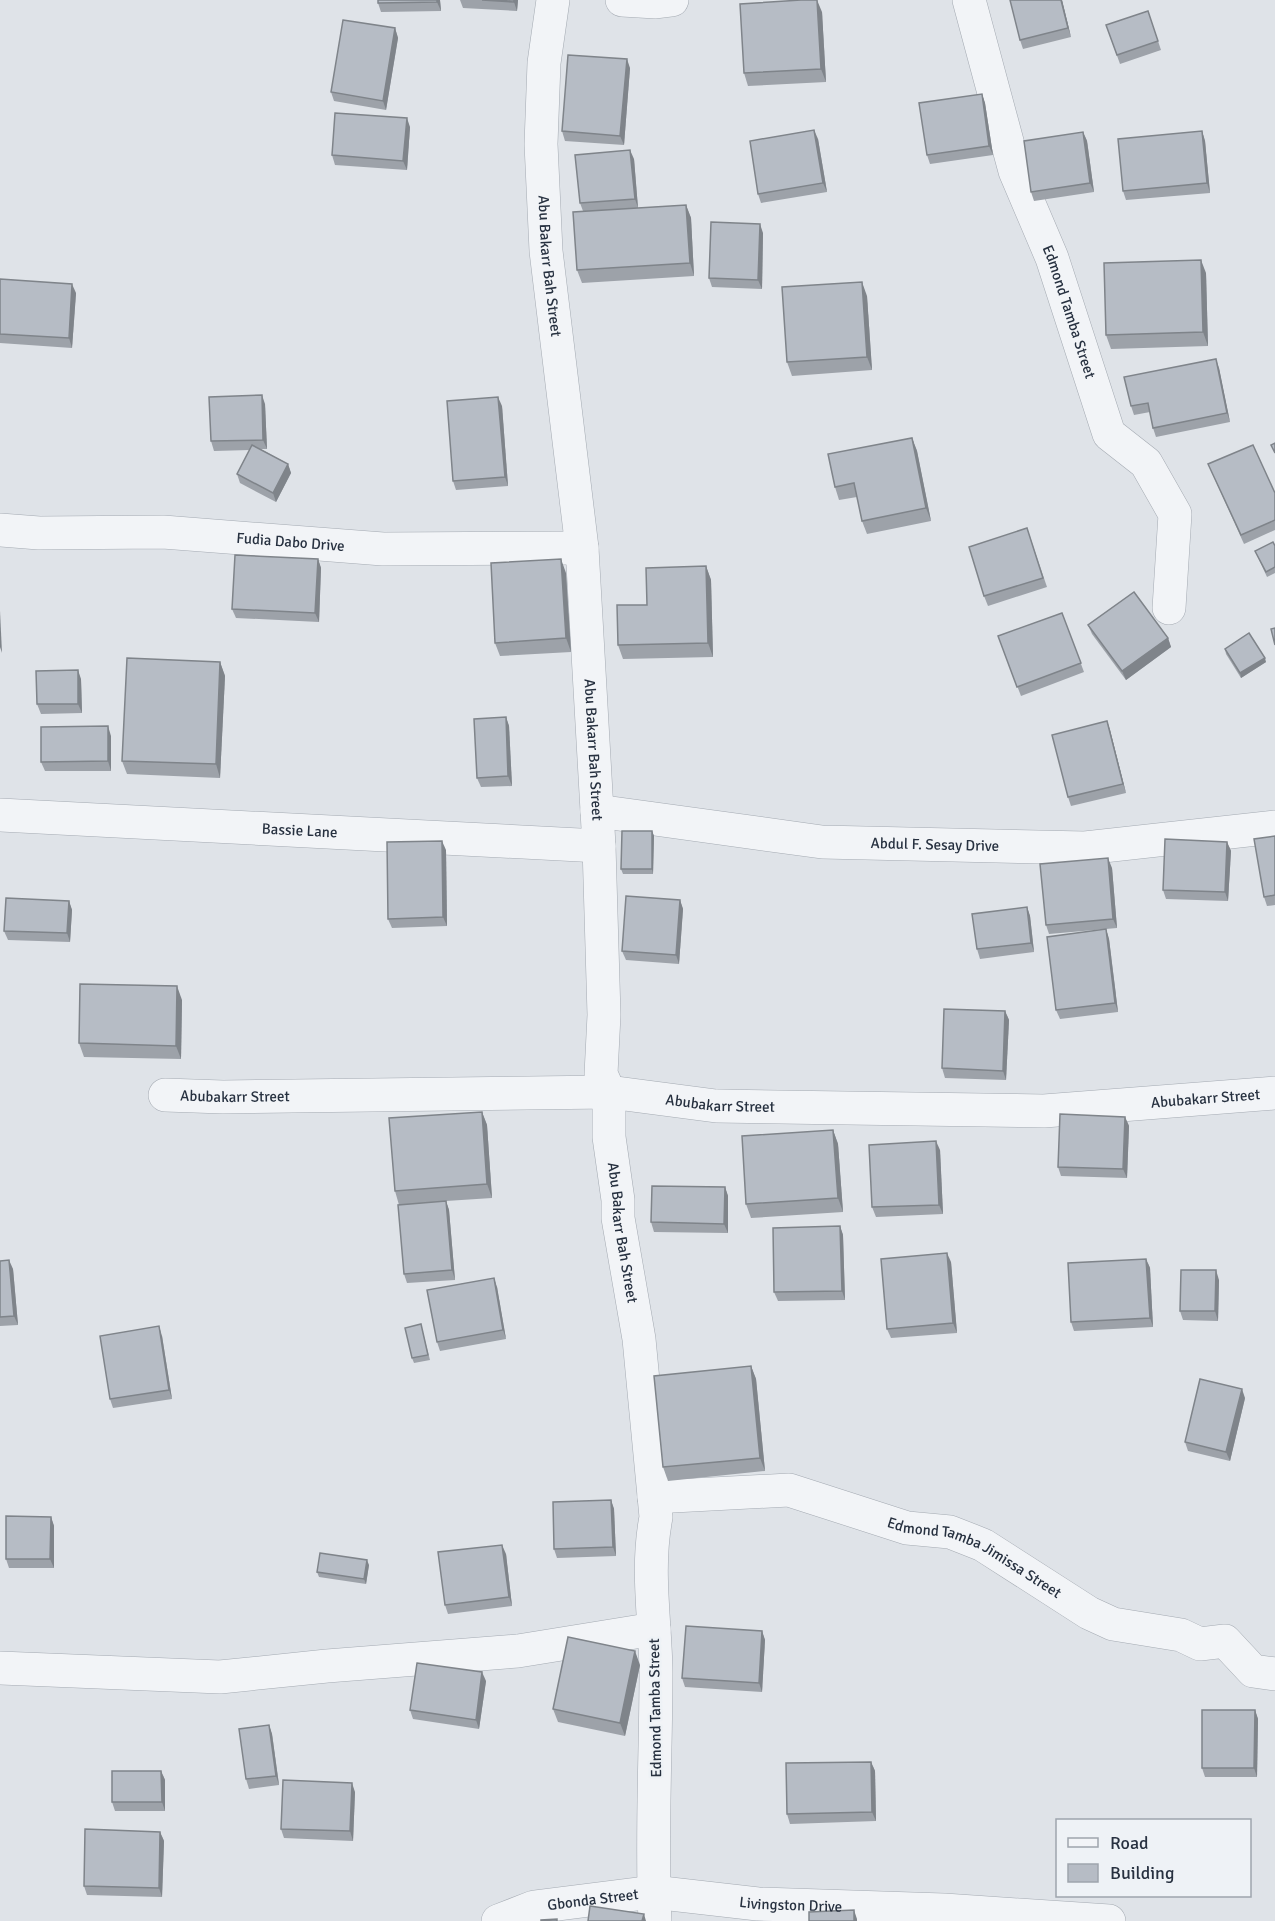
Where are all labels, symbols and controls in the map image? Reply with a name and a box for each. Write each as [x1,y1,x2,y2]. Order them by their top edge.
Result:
street label: Abu Bakarr Bah Street [534,195,565,338]
street label: Edmond Tamba Street [1039,242,1099,381]
street label: Fudia Dabo Drive [236,529,345,555]
street label: Abu Bakarr Bah Street [580,678,607,821]
street label: Bassie Lane [261,820,338,841]
street label: Abdul F. Sesay Drive [870,834,999,855]
street label: Abubakarr Street [1150,1085,1261,1112]
street label: Abubakarr Street [180,1087,290,1106]
street label: Abubakarr Street [665,1090,775,1116]
street label: Abu Bakarr Bah Street [604,1161,642,1304]
street label: Edmond Tamba Jimissa Street [885,1513,1065,1602]
street label: Edmond Tamba Street [645,1638,665,1778]
legend [1056,1819,1251,1897]
text: Road [1110,1832,1149,1854]
text: Building [1110,1862,1174,1884]
street label: Gbonda Street [546,1885,639,1914]
street label: Livingston Drive [738,1893,842,1916]

